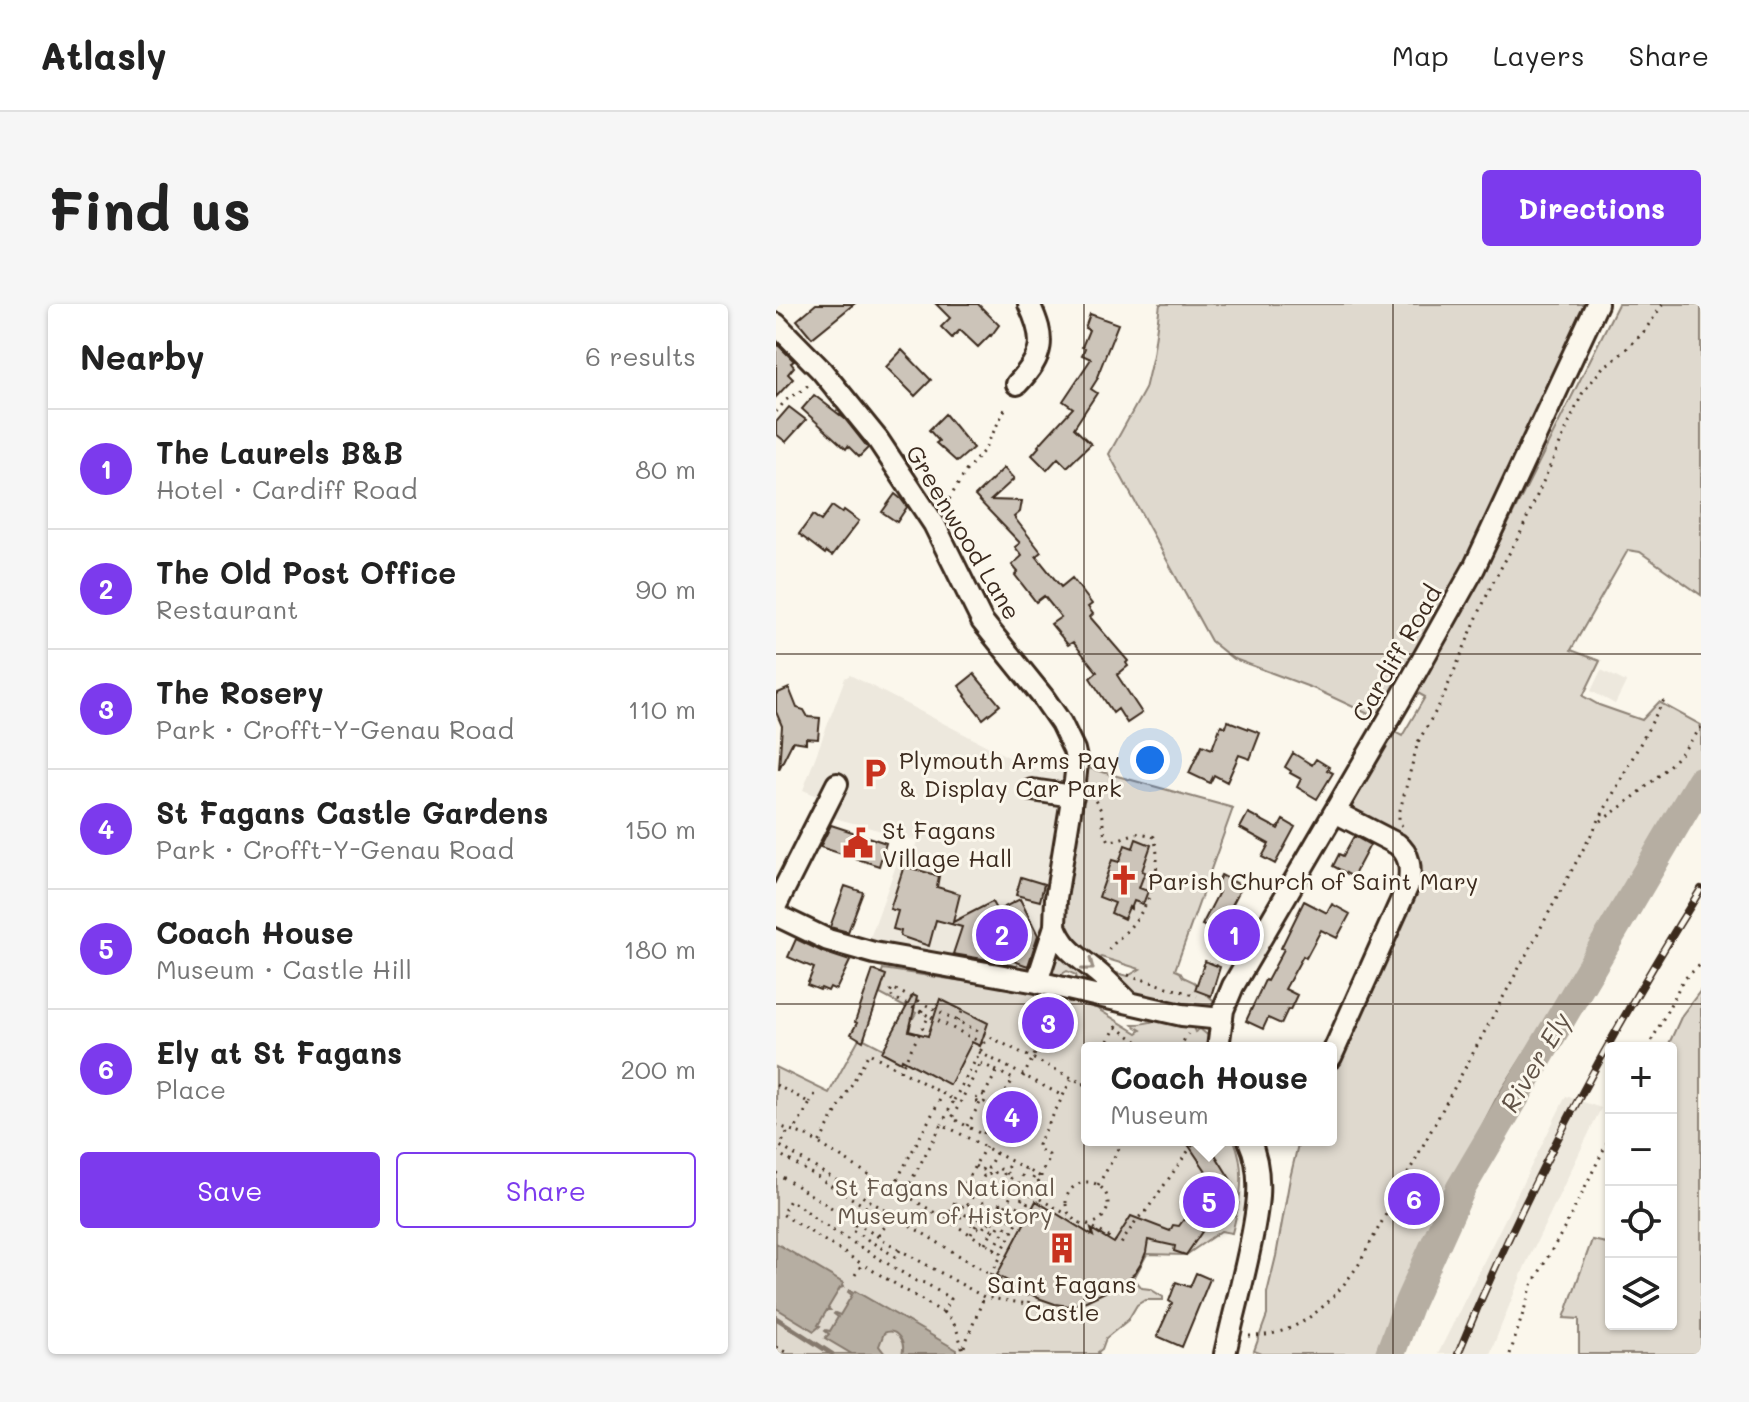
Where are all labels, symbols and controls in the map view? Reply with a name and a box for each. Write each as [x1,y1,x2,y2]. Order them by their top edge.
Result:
text: Atlasly [40,30,167,80]
text: Map [1392,37,1449,73]
text: Layers [1493,37,1585,73]
text: Share [1629,37,1709,73]
button: Directions [1482,170,1701,246]
text: Find us [48,172,251,245]
text: Nearby [80,334,205,379]
text: 6 results [585,339,696,373]
text: The Laurels B&B [156,432,403,472]
street label: Greenwood Lane [900,439,1028,625]
text: 1 [100,452,112,486]
text: 80 m [635,452,696,486]
text: Hotel · Cardiff Road [156,472,418,506]
text: The Old Post Office [156,552,456,592]
text: 2 [99,572,113,606]
text: 90 m [636,572,696,606]
street label: Cardiff Road [1344,579,1448,727]
text: Restaurant [156,592,298,626]
text: The Rosery [156,672,324,712]
text: 3 [98,692,114,726]
text: 110 m [628,692,696,726]
text: Park · Crofft-Y-Genau Road [156,712,514,746]
your location [1130,740,1170,780]
place label: Plymouth Arms Pay & Display Car Park [899,744,1122,803]
parking icon: Plymouth Arms Pay & Display Car Park [858,756,892,790]
text: St Fagans Castle Gardens [156,792,548,832]
text: 4 [98,812,114,846]
text: 150 m [624,812,696,846]
place label: St Fagans Village Hall [882,814,1012,873]
public building icon: St Fagans Village Hall [841,826,875,860]
text: Park · Crofft-Y-Genau Road [156,832,514,866]
church icon: Parish Church of Saint Mary [1107,863,1141,897]
place label: Parish Church of Saint Mary [1148,865,1478,896]
pin: 2 [976,905,1028,965]
pin: 1 [1208,905,1260,965]
text: Coach House [156,912,354,952]
text: 5 [98,932,114,966]
text: 180 m [624,932,696,966]
text: Museum · Castle Hill [156,952,412,986]
one-way arrow [1080,957,1095,971]
pin: 3 [1022,993,1074,1053]
water label: River Ely [1492,1005,1578,1118]
text: Ely at St Fagans [156,1032,402,1072]
popup [1081,1042,1337,1146]
map controls [1605,1042,1677,1330]
button: + [1605,1042,1677,1114]
text: 6 [98,1052,114,1086]
text: 200 m [620,1052,696,1086]
text: Coach House [1110,1057,1308,1097]
text: Place [156,1072,226,1106]
pin: 4 [986,1087,1038,1147]
text: Museum [1110,1097,1209,1131]
button: − [1605,1114,1677,1186]
button: Save [80,1152,380,1228]
button: Share [396,1152,696,1228]
pin: 6 [1388,1169,1440,1229]
park label: St Fagans National Museum of History [835,1171,1055,1230]
pin: 5 [1183,1172,1235,1232]
button: locate [1605,1186,1677,1258]
building icon: Saint Fagans Castle [1045,1231,1079,1265]
button: layers [1605,1258,1677,1330]
place label: Saint Fagans Castle [987,1268,1137,1327]

